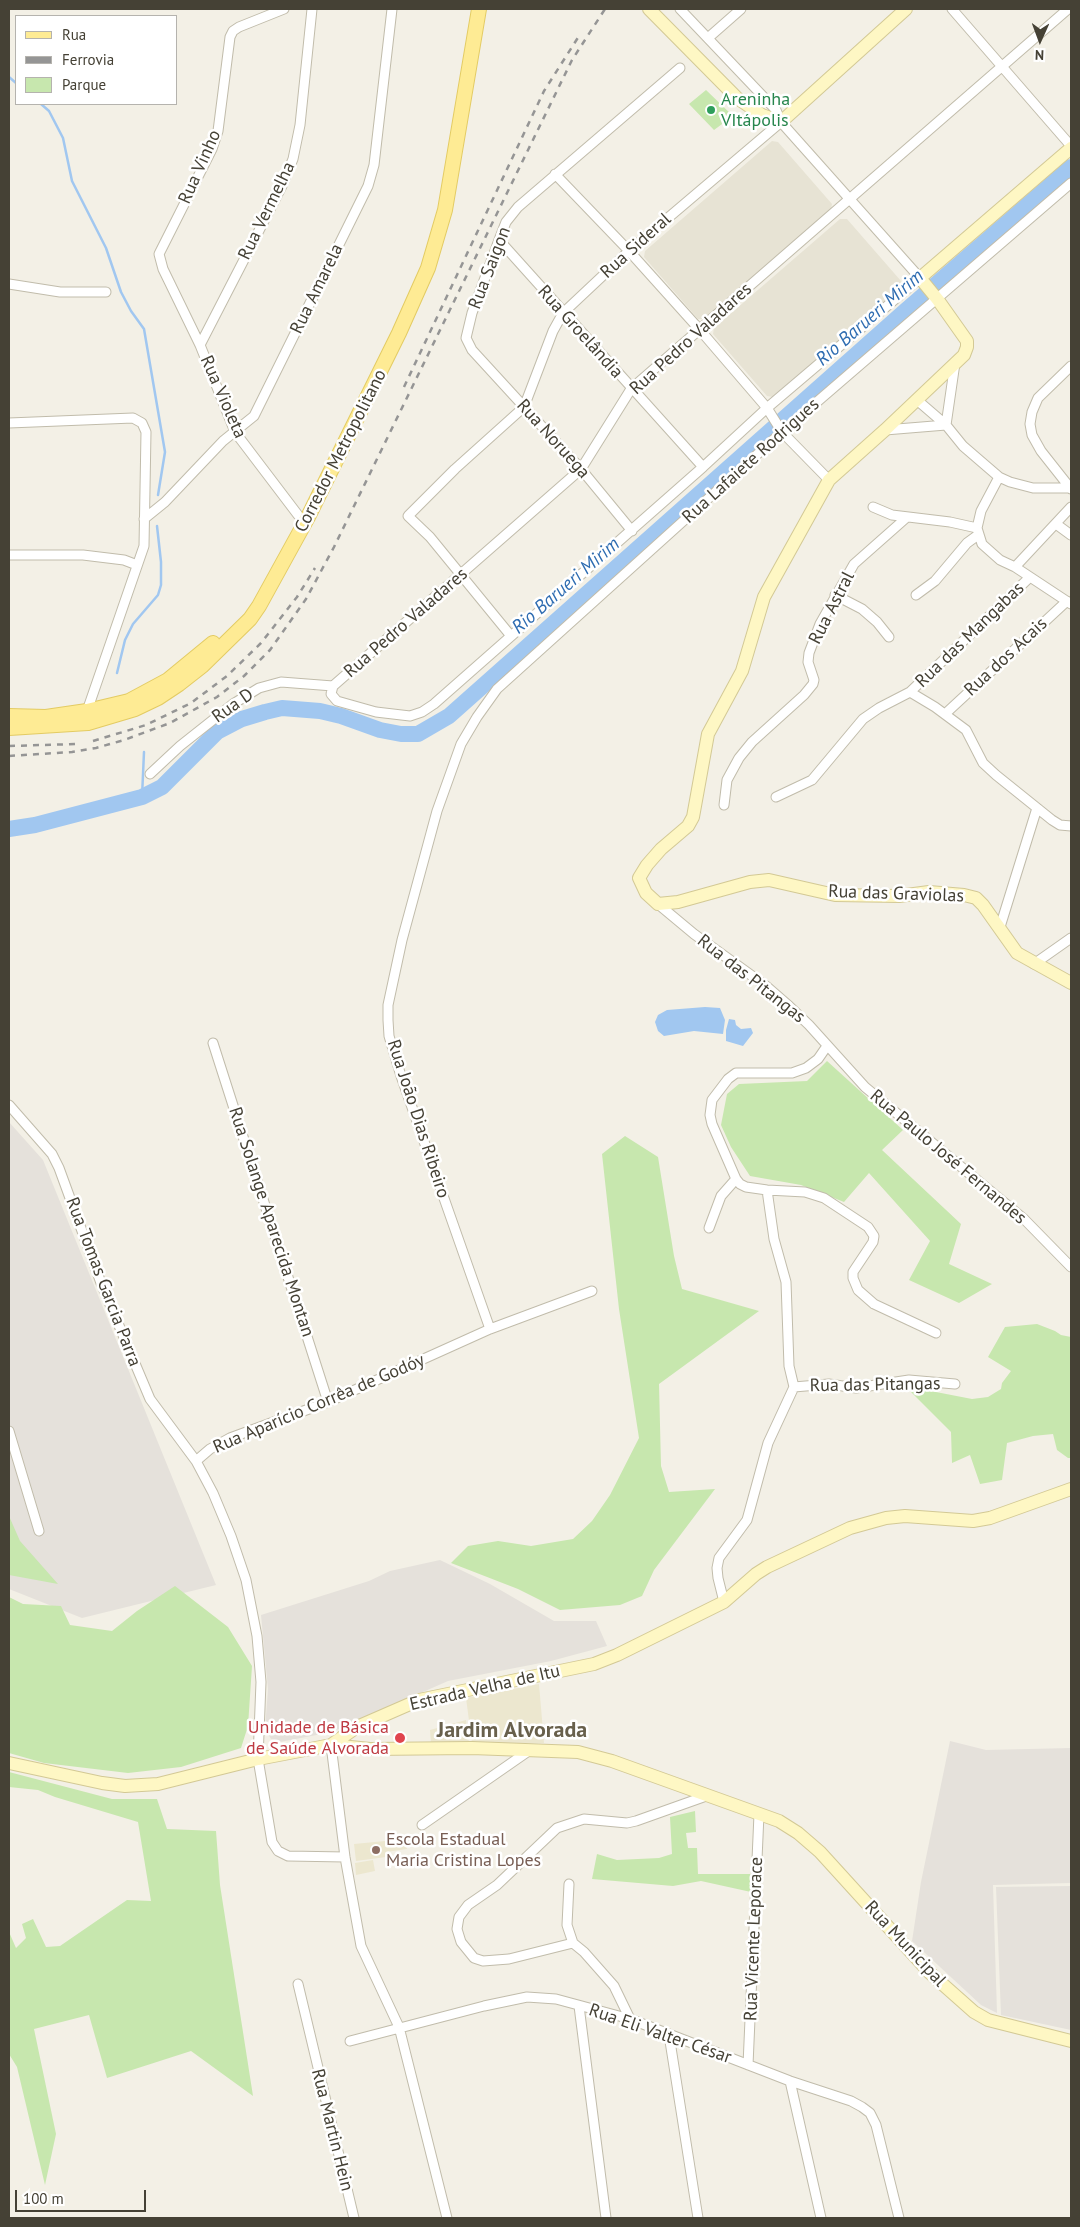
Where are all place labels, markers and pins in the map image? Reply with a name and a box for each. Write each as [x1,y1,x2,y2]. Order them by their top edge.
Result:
place label: Areninha VItápolis [721,89,790,132]
marker: Areninha VItápolis [705,104,717,116]
place label: Unidade de Básica de Saúde Alvorada [246,1717,389,1760]
marker: Unidade de Básica de Saúde Alvorada [393,1731,407,1745]
place label: Escola Estadual Maria Cristina Lopes [386,1829,541,1872]
marker: Escola Estadual Maria Cristina Lopes [370,1844,382,1856]

